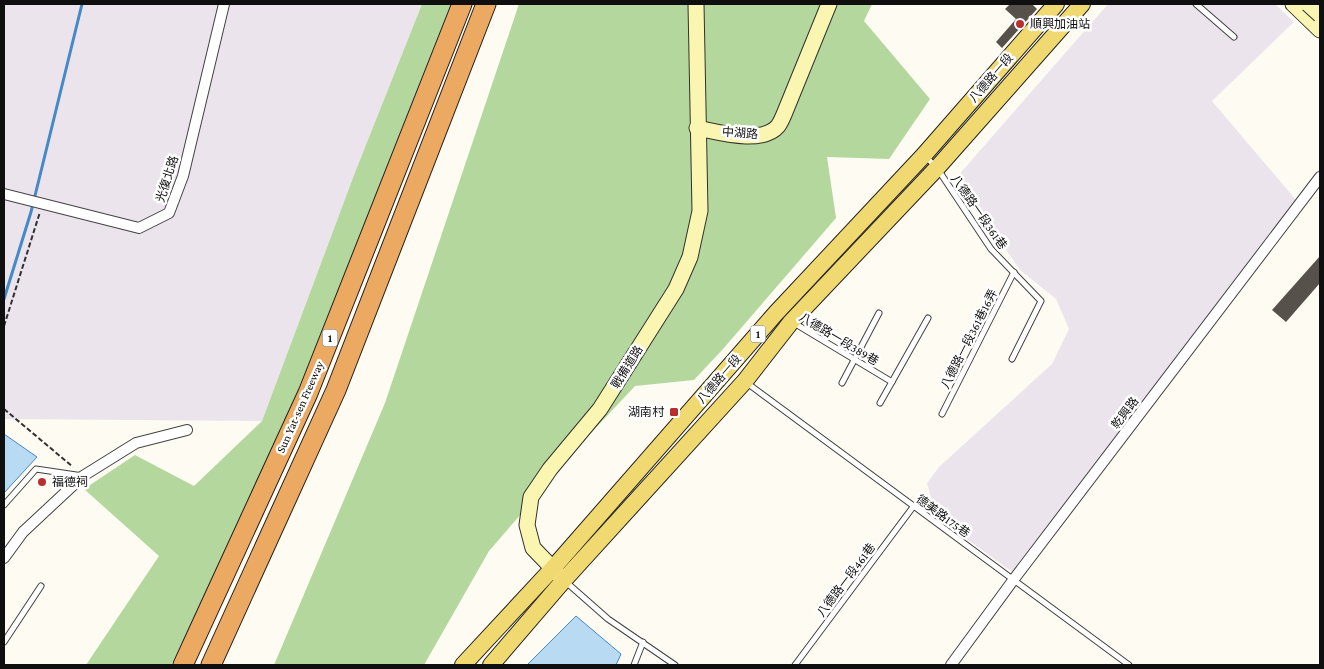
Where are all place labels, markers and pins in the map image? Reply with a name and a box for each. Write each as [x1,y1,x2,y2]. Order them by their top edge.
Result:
place label: 順興加油站 [1030,17,1090,31]
marker: 順興加油站 [1014,18,1026,30]
place label: 湖南村 [628,405,665,419]
marker: 湖南村 [668,406,680,418]
place label: 福德祠 [52,475,88,489]
marker: 福德祠 [36,476,48,488]

